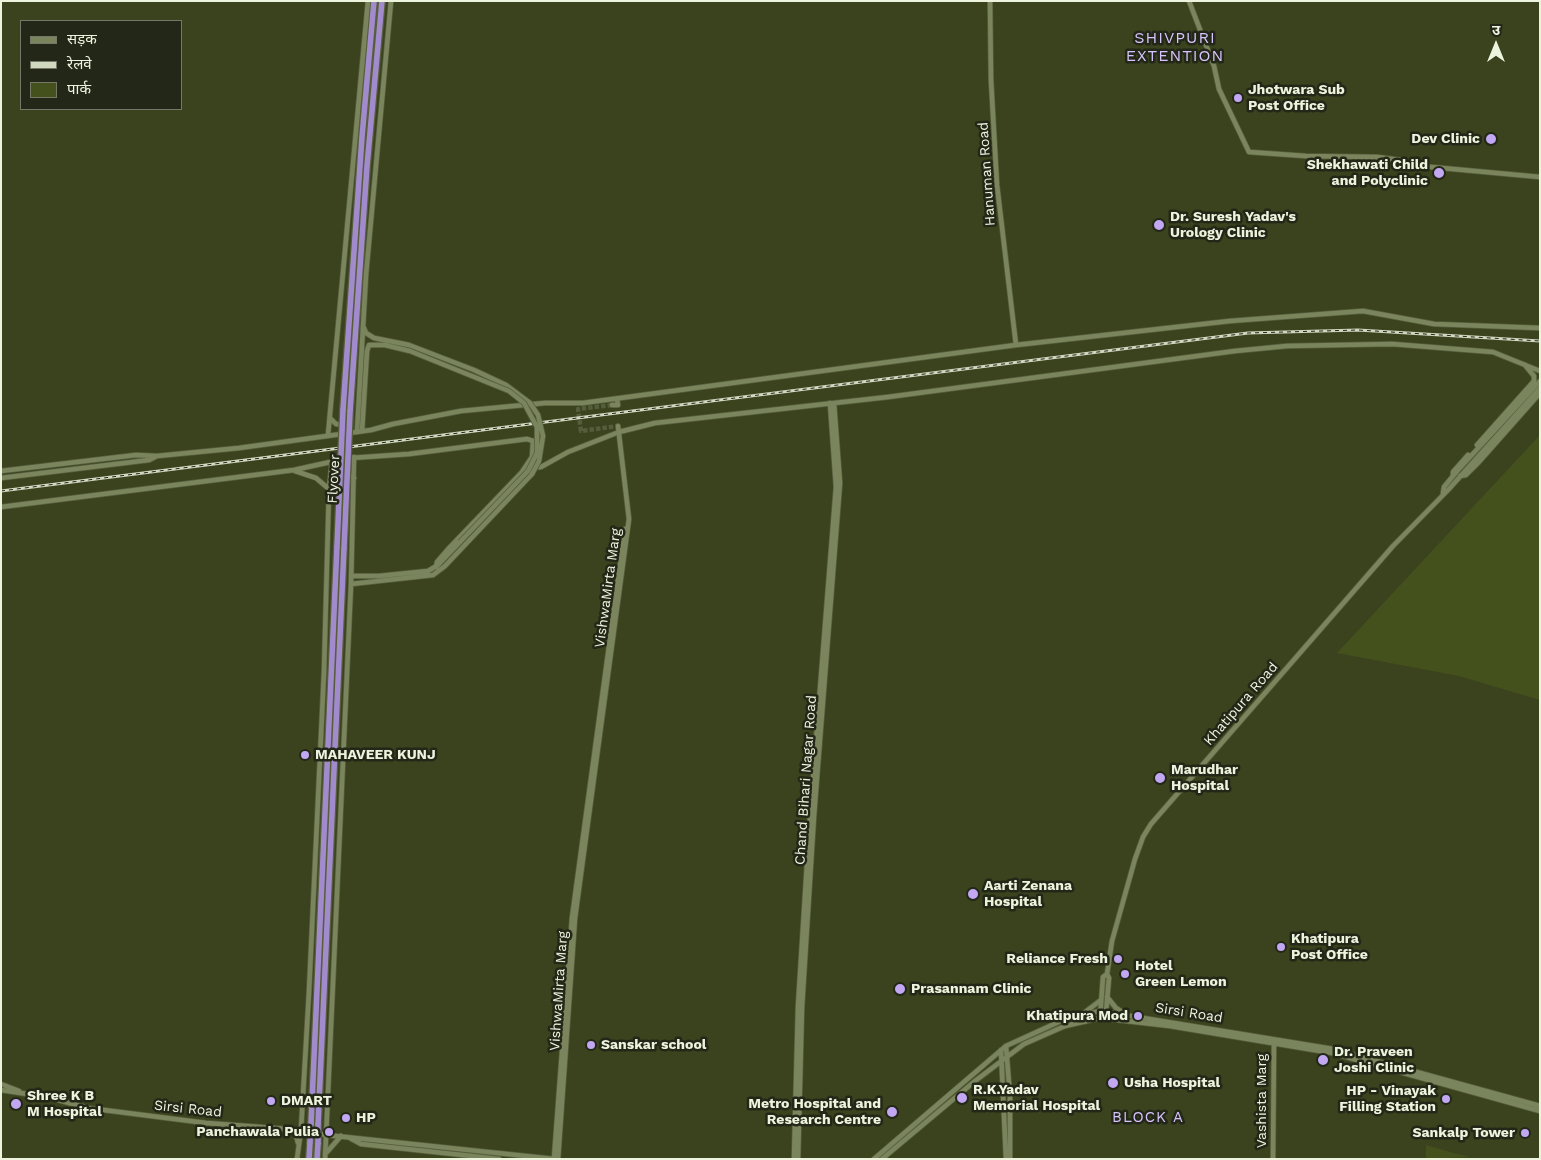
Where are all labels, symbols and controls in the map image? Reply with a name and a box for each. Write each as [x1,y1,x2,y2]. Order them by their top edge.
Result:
legend [20,20,182,110]
north arrow [1471,20,1521,70]
text: उ [1492,22,1500,38]
district label: SHIVPURI EXTENTION [1125,28,1225,66]
text: सड़क [67,30,97,48]
text: रेलवे [67,55,92,73]
text: पार्क [67,80,91,98]
place label: Jhotwara Sub Post Office [1248,82,1345,114]
marker: Jhotwara Sub Post Office [1232,92,1244,104]
street label: Hanuman Road [975,121,999,227]
place label: Dev Clinic [1411,131,1480,147]
marker: Dev Clinic [1484,132,1498,146]
place label: Shekhawati Child and Polyclinic [1307,157,1428,190]
marker: Shekhawati Child and Polyclinic [1432,166,1446,180]
place label: Dr. Suresh Yadav's Urology Clinic [1170,209,1296,242]
marker: Dr. Suresh Yadav's Urology Clinic [1152,218,1166,232]
street label: Flyover [324,454,344,504]
street label: VishwaMirta Marg [591,527,625,649]
street label: Khatipura Road [1200,659,1282,749]
street label: Chand Bihari Nagar Road [792,695,820,865]
place label: MAHAVEER KUNJ [315,747,436,763]
marker: MAHAVEER KUNJ [299,749,311,761]
place label: Marudhar Hospital [1171,762,1238,794]
marker: Marudhar Hospital [1153,771,1167,785]
place label: Aarti Zenana Hospital [984,878,1072,910]
marker: Aarti Zenana Hospital [966,887,980,901]
street label: VishwaMirta Marg [546,930,572,1052]
place label: Khatipura Post Office [1291,931,1368,964]
marker: Khatipura Post Office [1275,941,1287,953]
place label: Reliance Fresh [1006,951,1108,967]
marker: Reliance Fresh [1112,953,1124,965]
place label: Hotel Green Lemon [1135,958,1227,990]
marker: Hotel Green Lemon [1119,968,1131,980]
place label: Prasannam Clinic [911,981,1031,997]
marker: Prasannam Clinic [893,982,907,996]
street label: Sirsi Road [1154,999,1224,1027]
place label: Khatipura Mod [1026,1008,1128,1024]
marker: Khatipura Mod [1132,1010,1144,1022]
place label: Sanskar school [601,1037,706,1053]
marker: Sanskar school [585,1039,597,1051]
place label: Dr. Praveen Joshi Clinic [1334,1044,1414,1076]
marker: Dr. Praveen Joshi Clinic [1316,1053,1330,1067]
street label: Vashista Marg [1254,1054,1270,1148]
place label: Usha Hospital [1124,1075,1220,1091]
marker: Usha Hospital [1106,1076,1120,1090]
place label: R.K.Yadav Memorial Hospital [973,1082,1100,1114]
place label: HP - Vinayak Filling Station [1339,1083,1436,1116]
place label: Shree K B M Hospital [27,1088,102,1120]
marker: R.K.Yadav Memorial Hospital [955,1091,969,1105]
place label: DMART [281,1093,332,1109]
marker: HP - Vinayak Filling Station [1440,1093,1452,1105]
marker: DMART [265,1095,277,1107]
place label: Metro Hospital and Research Centre [748,1096,881,1128]
marker: Shree K B M Hospital [9,1097,23,1111]
street label: Sirsi Road [153,1097,223,1121]
marker: Metro Hospital and Research Centre [885,1105,899,1119]
district label: BLOCK A [1111,1109,1185,1127]
place label: HP [356,1110,376,1126]
marker: HP [340,1112,352,1124]
place label: Panchawala Pulia [196,1124,319,1140]
place label: Sankalp Tower [1413,1125,1515,1141]
marker: Panchawala Pulia [323,1126,335,1138]
marker: Sankalp Tower [1519,1127,1531,1139]

